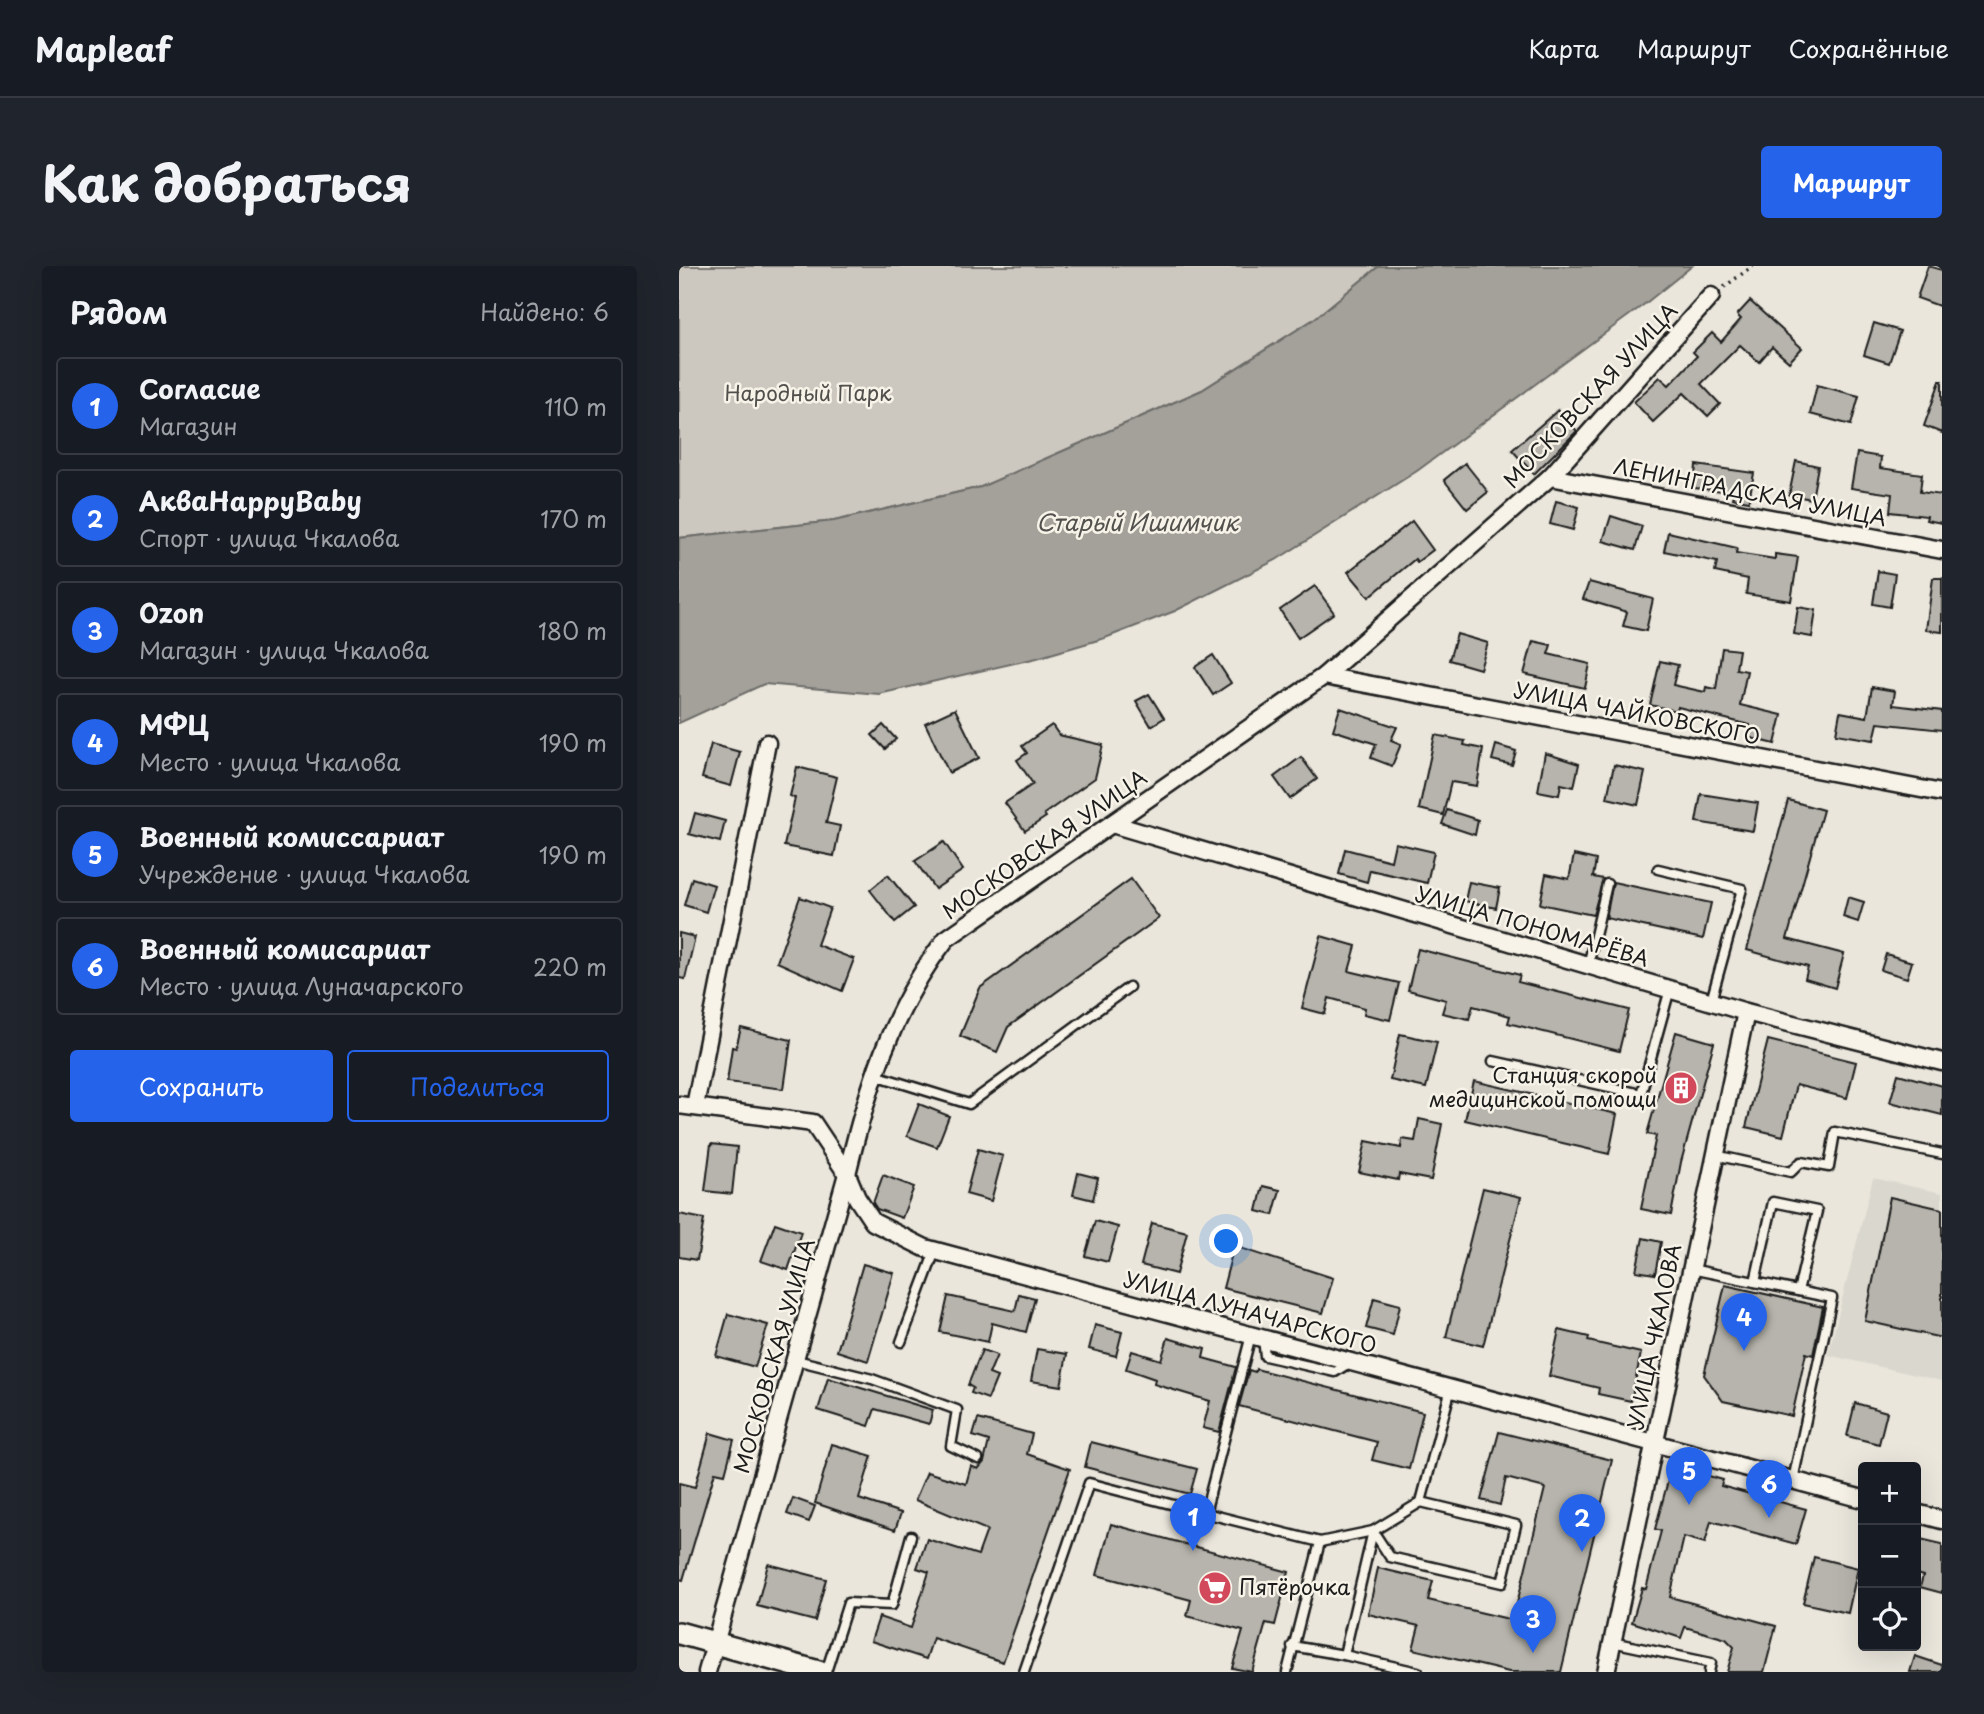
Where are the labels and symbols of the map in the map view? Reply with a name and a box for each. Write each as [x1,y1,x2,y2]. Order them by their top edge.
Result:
street label: МОСКОВСКАЯ УЛИЦА [1495,295,1684,494]
park label: Народный Парк [724,376,892,408]
street label: ЛЕНИНГРАДСКАЯ УЛИЦА [1611,449,1890,533]
water label: Старый Ишимчик [1036,504,1240,539]
street label: УЛИЦА ЧАЙКОВСКОГО [1511,672,1763,752]
street label: МОСКОВСКАЯ УЛИЦА [935,760,1153,926]
street label: УЛИЦА ПОНОМАРЁВА [1412,876,1653,974]
place label: Станция скорой медицинской помощи [1429,1058,1657,1114]
building icon: Станция скорой медицинской помощи [1662,1069,1700,1107]
your location [1209,1224,1243,1258]
street label: МОСКОВСКАЯ УЛИЦА [724,1234,822,1477]
street label: УЛИЦА ЧКАЛОВА [1618,1241,1688,1432]
street label: УЛИЦА ЛУНАЧАРСКОГО [1120,1262,1381,1360]
pin: 4 [1721,1293,1767,1351]
pin: 5 [1666,1447,1712,1505]
pin: 6 [1746,1460,1792,1518]
pin: 1 [1170,1493,1216,1551]
pin: 2 [1559,1494,1605,1552]
supermarket icon: Пятёрочка [1196,1569,1234,1607]
place label: Пятёрочка [1239,1570,1351,1602]
pin: 3 [1510,1595,1556,1653]

